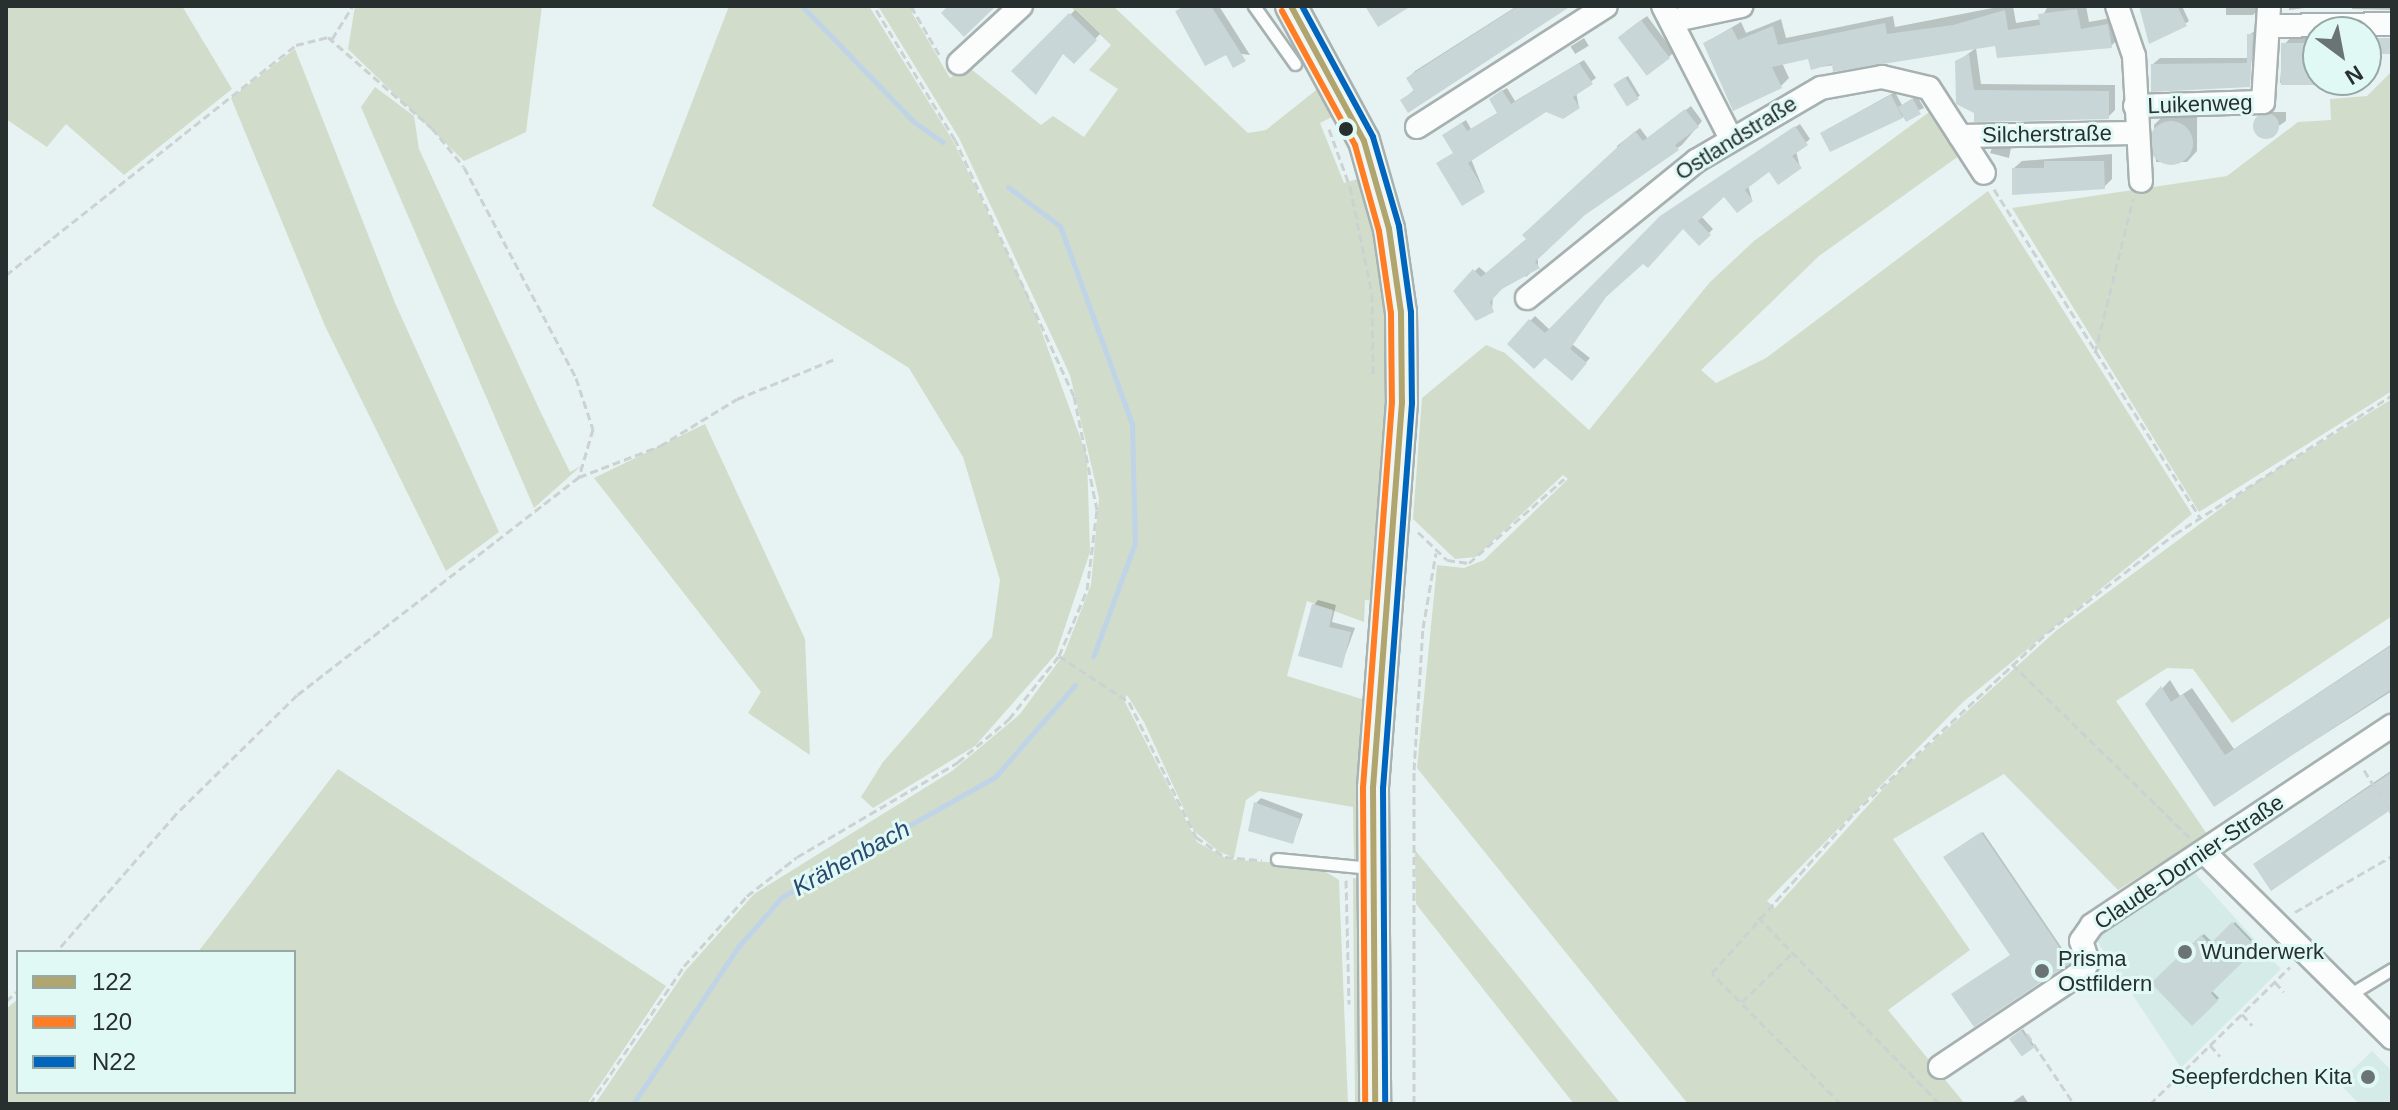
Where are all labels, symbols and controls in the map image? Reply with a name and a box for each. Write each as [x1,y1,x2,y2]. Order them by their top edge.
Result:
north arrow [2302,16,2382,96]
text: N [2341,60,2367,90]
street label: Luikenweg [2147,89,2253,119]
street label: Ostlandstraße [1670,90,1802,186]
street label: Silcherstraße [1982,120,2112,148]
unlabelled marker [1338,121,1354,137]
street label: Claude-Dornier-Straße [2089,789,2289,935]
water label: Krähenbach [787,814,915,902]
place label: Wunderwerk [2201,939,2324,965]
marker: Wunderwerk [2176,943,2194,961]
place label: Prisma Ostfildern [2058,945,2152,996]
legend [16,950,296,1094]
marker: Prisma Ostfildern [2033,962,2051,980]
text: 122 [92,968,132,995]
text: 120 [92,1008,132,1035]
text: N22 [92,1048,136,1075]
place label: Seepferdchen Kita [2171,1064,2352,1090]
marker: Seepferdchen Kita [2359,1068,2377,1086]

